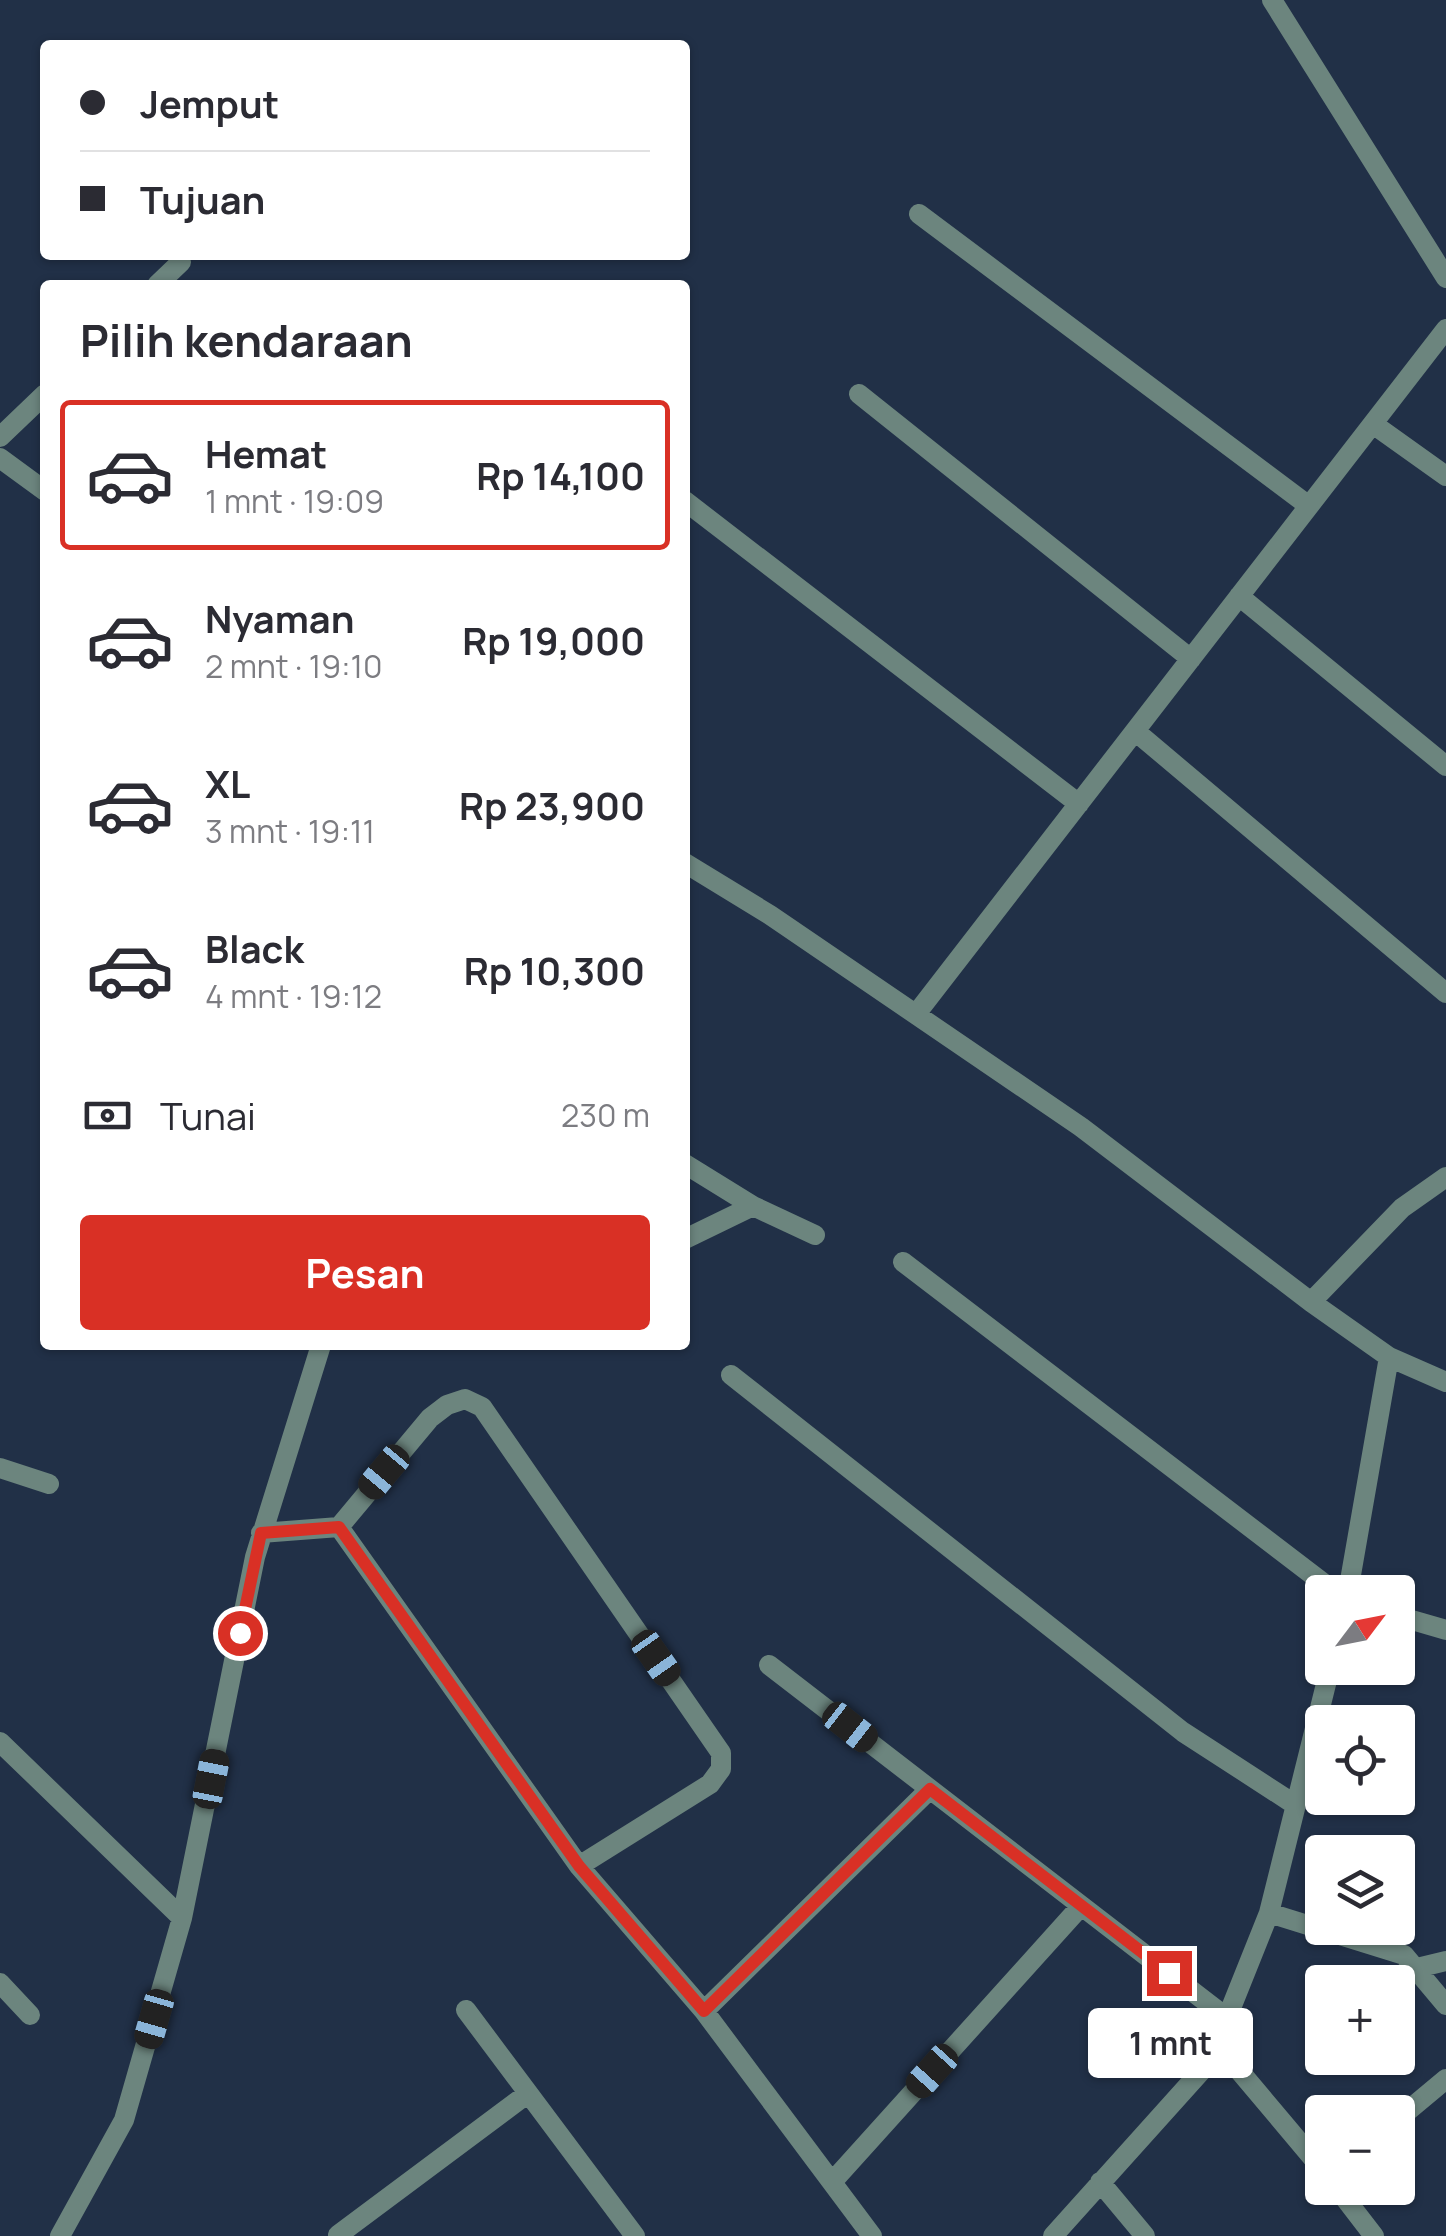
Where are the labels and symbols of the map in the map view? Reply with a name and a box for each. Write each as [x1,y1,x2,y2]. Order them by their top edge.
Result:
car [353,1439,415,1505]
north arrow [1305,1575,1415,1685]
route start [218,1611,263,1656]
car [627,1625,685,1691]
car [817,1697,883,1757]
car [191,1747,231,1811]
route end [1147,1951,1192,1996]
car [131,1986,177,2052]
callout: 1 mnt [1086,2008,1252,2078]
car [901,2039,963,2103]

